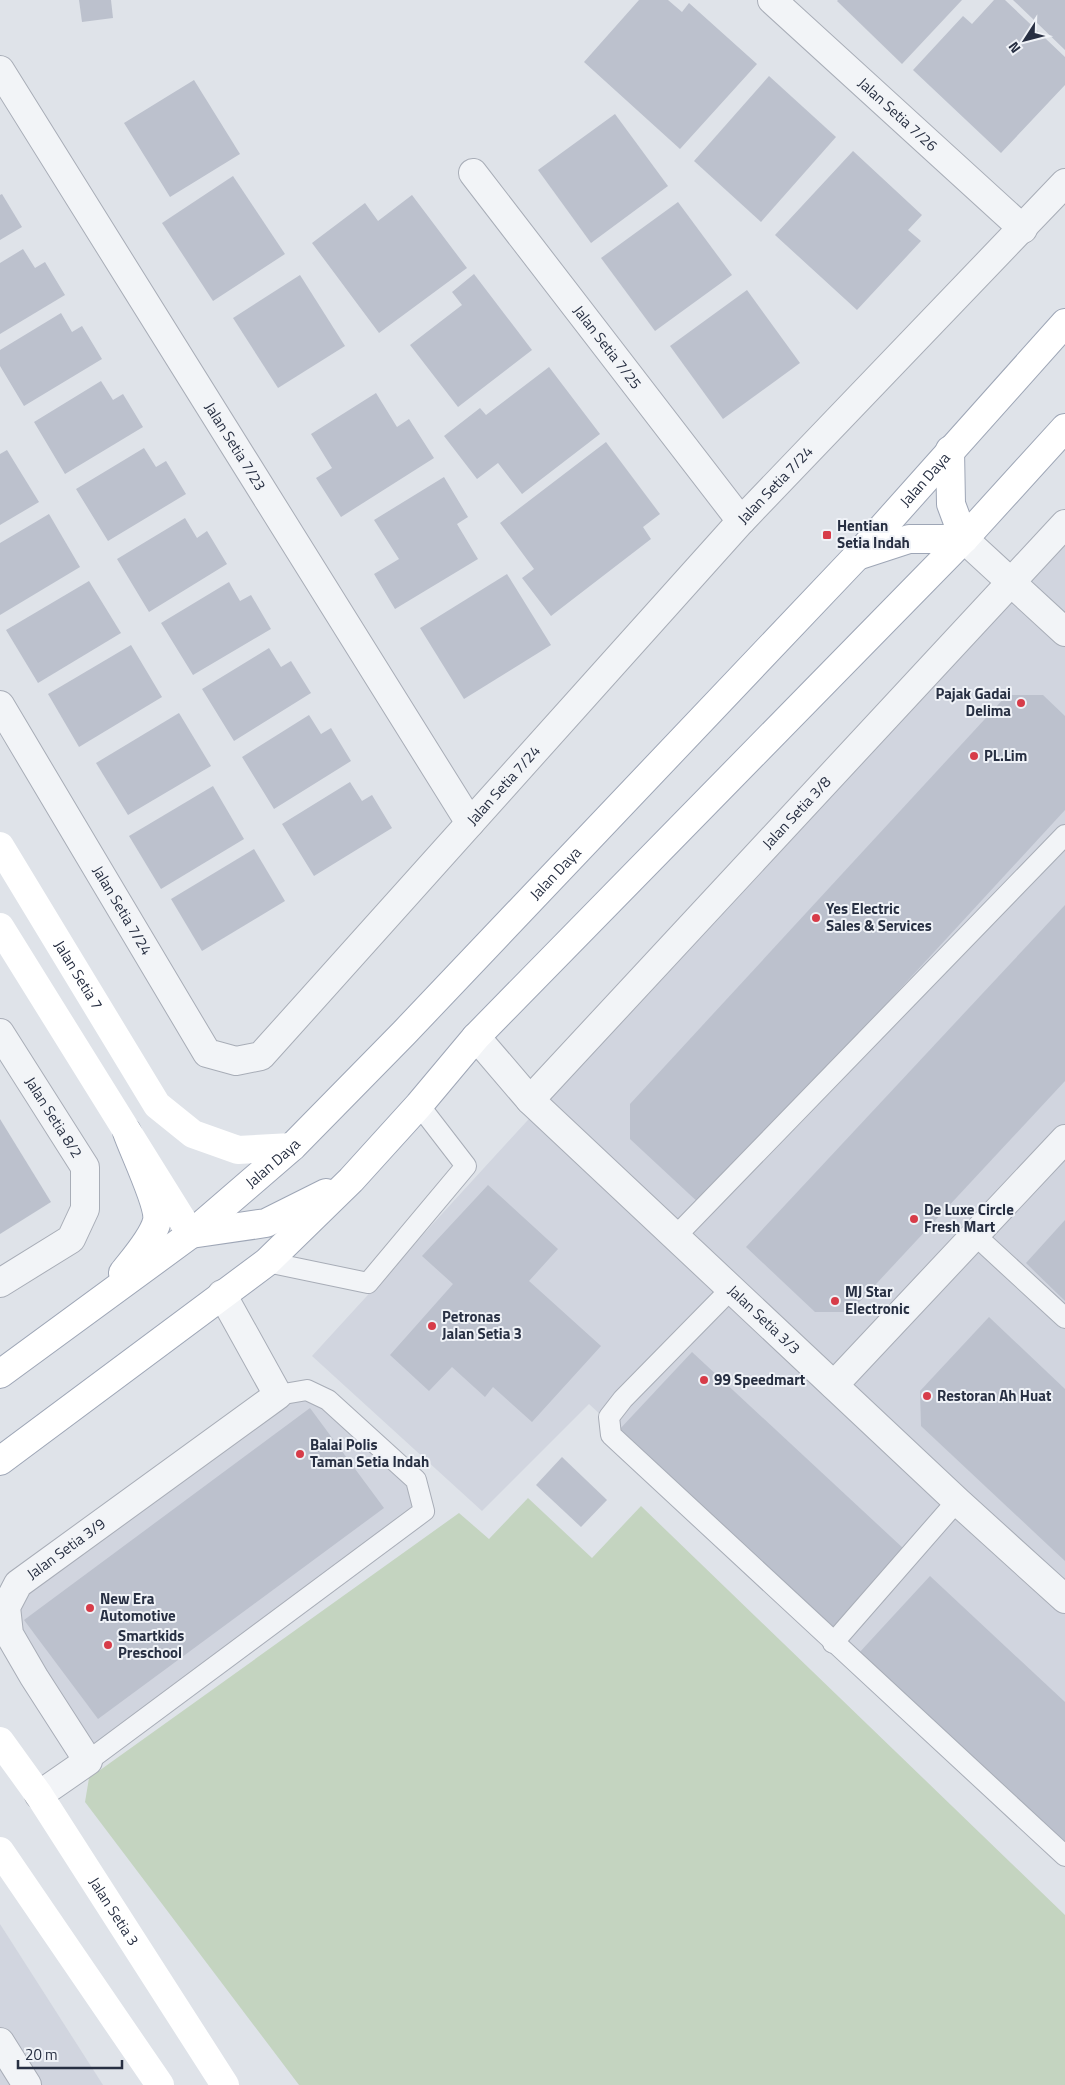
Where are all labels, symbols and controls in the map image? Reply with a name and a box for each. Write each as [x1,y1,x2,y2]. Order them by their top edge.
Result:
north arrow [1000,15,1050,65]
text: N [1003,38,1025,58]
street label: Jalan Setia 7/26 [853,72,943,157]
street label: Jalan Setia 7/25 [568,300,647,394]
street label: Jalan Setia 7/23 [199,398,272,495]
street label: Jalan Setia 7/24 [732,440,818,529]
street label: Jalan Daya [894,447,956,512]
place label: Hentian Setia Indah [837,514,910,554]
marker: Hentian Setia Indah [821,529,833,541]
place label: Pajak Gadai Delima [935,682,1011,722]
marker: Pajak Gadai Delima [1015,697,1027,709]
street label: Jalan Setia 7/24 [461,740,546,830]
place label: PL.Lim [984,744,1027,767]
marker: PL.Lim [968,750,980,762]
street label: Jalan Setia 3/8 [757,771,836,854]
street label: Jalan Daya [524,841,587,905]
street label: Jalan Setia 7/24 [87,861,158,959]
place label: Yes Electric Sales & Services [826,897,932,937]
marker: Yes Electric Sales & Services [810,912,822,924]
street label: Jalan Setia 7 [49,936,109,1014]
street label: Jalan Setia 8/2 [20,1072,88,1162]
street label: Jalan Daya [240,1133,306,1193]
place label: De Luxe Circle Fresh Mart [924,1198,1014,1238]
marker: De Luxe Circle Fresh Mart [908,1213,920,1225]
street label: Jalan Setia 3/3 [723,1279,806,1359]
place label: MJ Star Electronic [845,1280,910,1320]
marker: MJ Star Electronic [829,1295,841,1307]
place label: Petronas Jalan Setia 3 [442,1305,522,1345]
marker: Petronas Jalan Setia 3 [426,1320,438,1332]
place label: 99 Speedmart [714,1368,806,1391]
marker: 99 Speedmart [698,1374,710,1386]
place label: Restoran Ah Huat [937,1384,1052,1407]
marker: Restoran Ah Huat [921,1390,933,1402]
place label: Balai Polis Taman Setia Indah [310,1433,429,1473]
marker: Balai Polis Taman Setia Indah [294,1448,306,1460]
street label: Jalan Setia 3/9 [22,1512,110,1585]
place label: New Era Automotive [100,1587,176,1627]
marker: New Era Automotive [84,1602,96,1614]
place label: Smartkids Preschool [118,1624,184,1664]
marker: Smartkids Preschool [102,1639,114,1651]
street label: Jalan Setia 3 [83,1872,145,1950]
scale bar [18,2038,121,2070]
text: 20 m [25,2043,58,2066]

